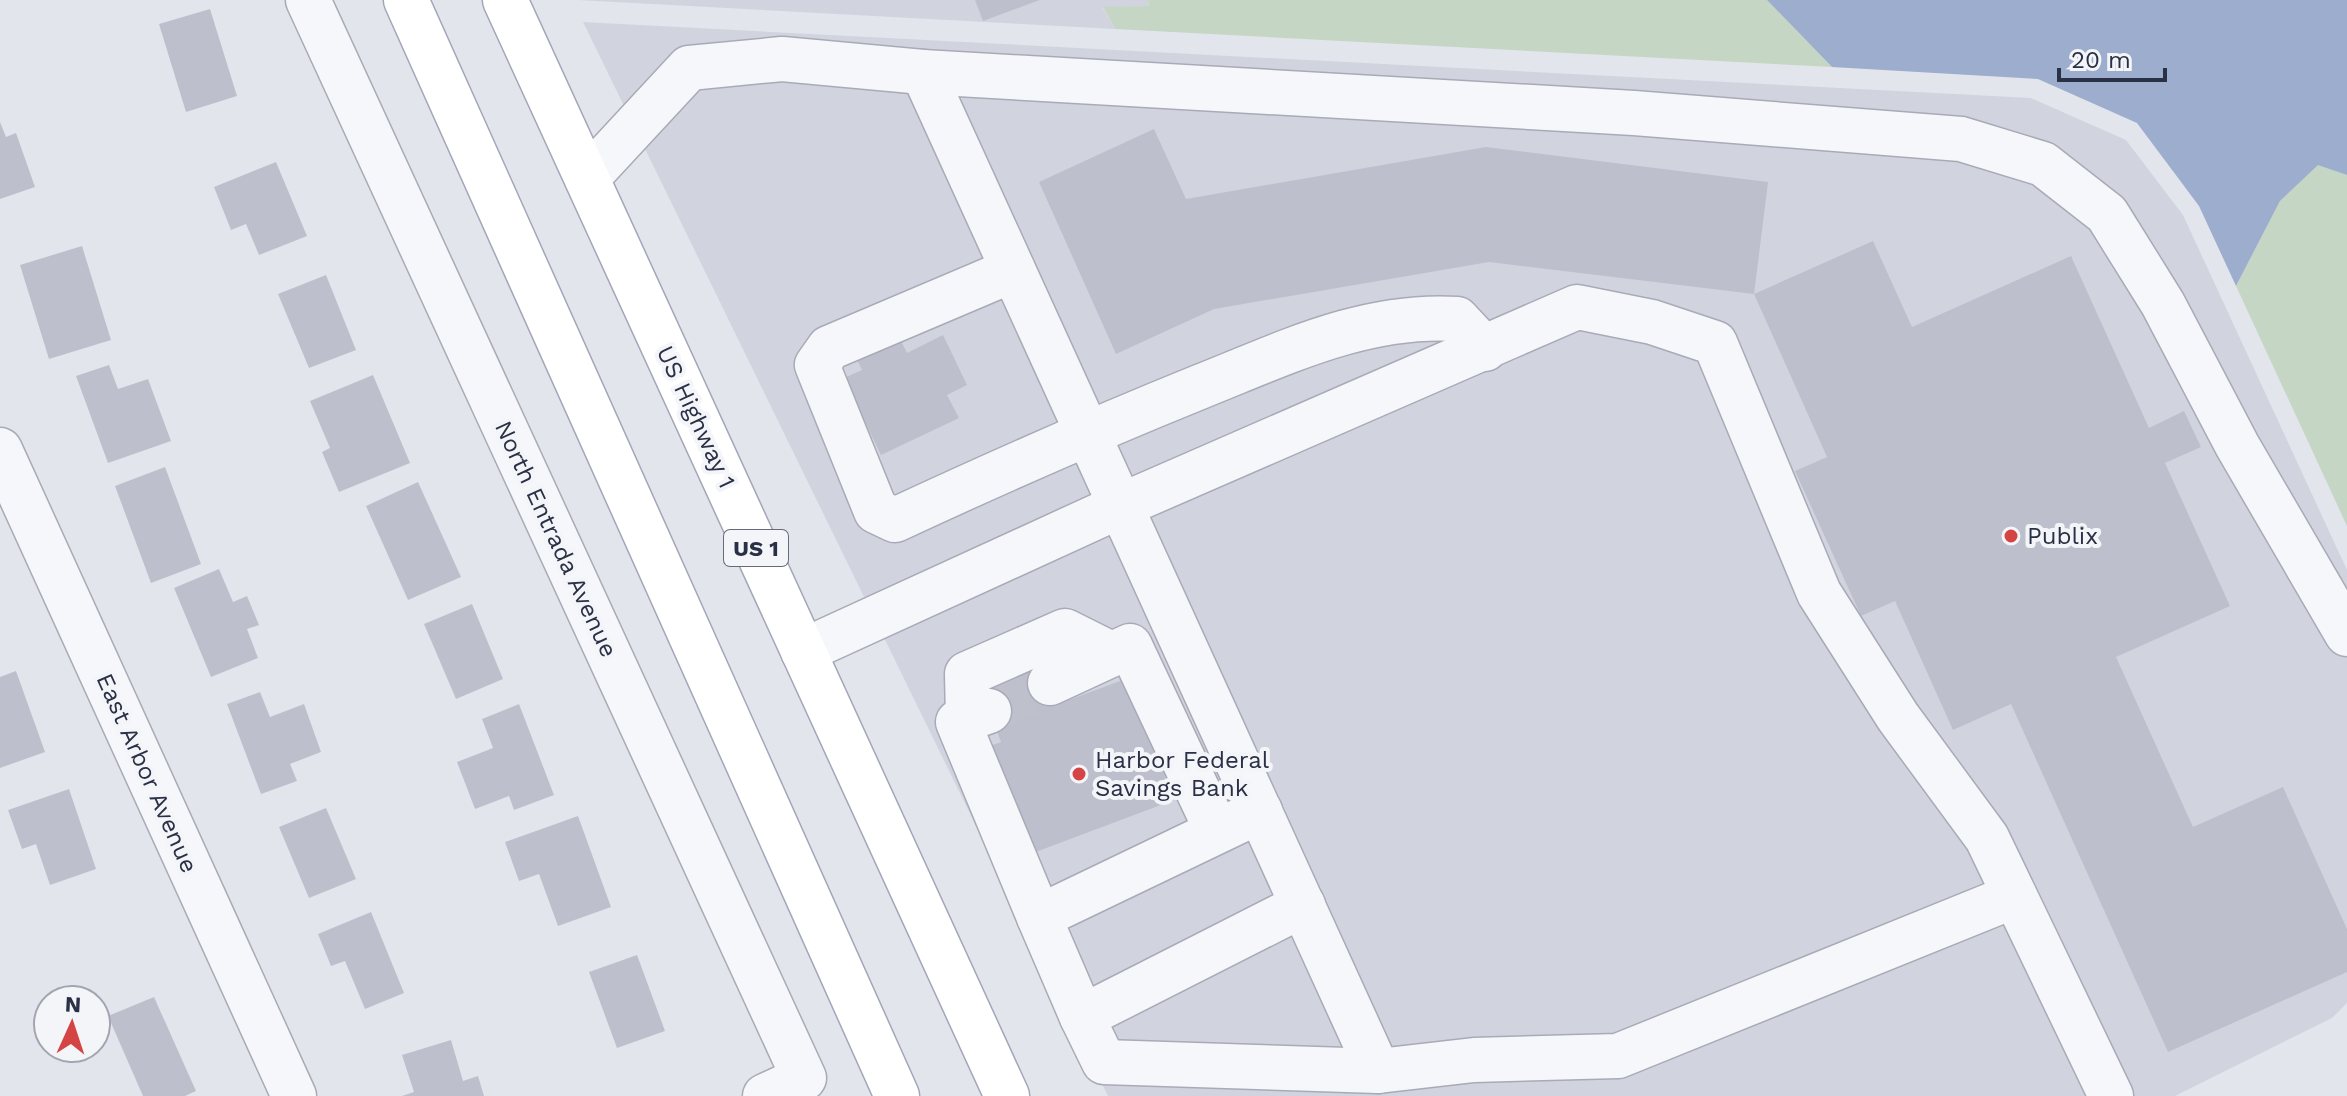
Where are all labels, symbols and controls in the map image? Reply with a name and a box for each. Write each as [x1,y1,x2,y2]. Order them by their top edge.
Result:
scale bar [2059,32,2165,82]
text: 20 m [2071,46,2131,74]
street label: US Highway 1 [651,342,741,492]
street label: North Entrada Avenue [489,416,623,662]
place label: Publix [2027,522,2098,550]
marker: Publix [2002,527,2020,545]
road number: US 1 [724,530,788,566]
street label: East Arbor Avenue [90,669,204,877]
place label: Harbor Federal Savings Bank [1095,746,1270,802]
marker: Harbor Federal Savings Bank [1070,765,1088,783]
north arrow [32,984,112,1064]
text: N [64,992,82,1017]

